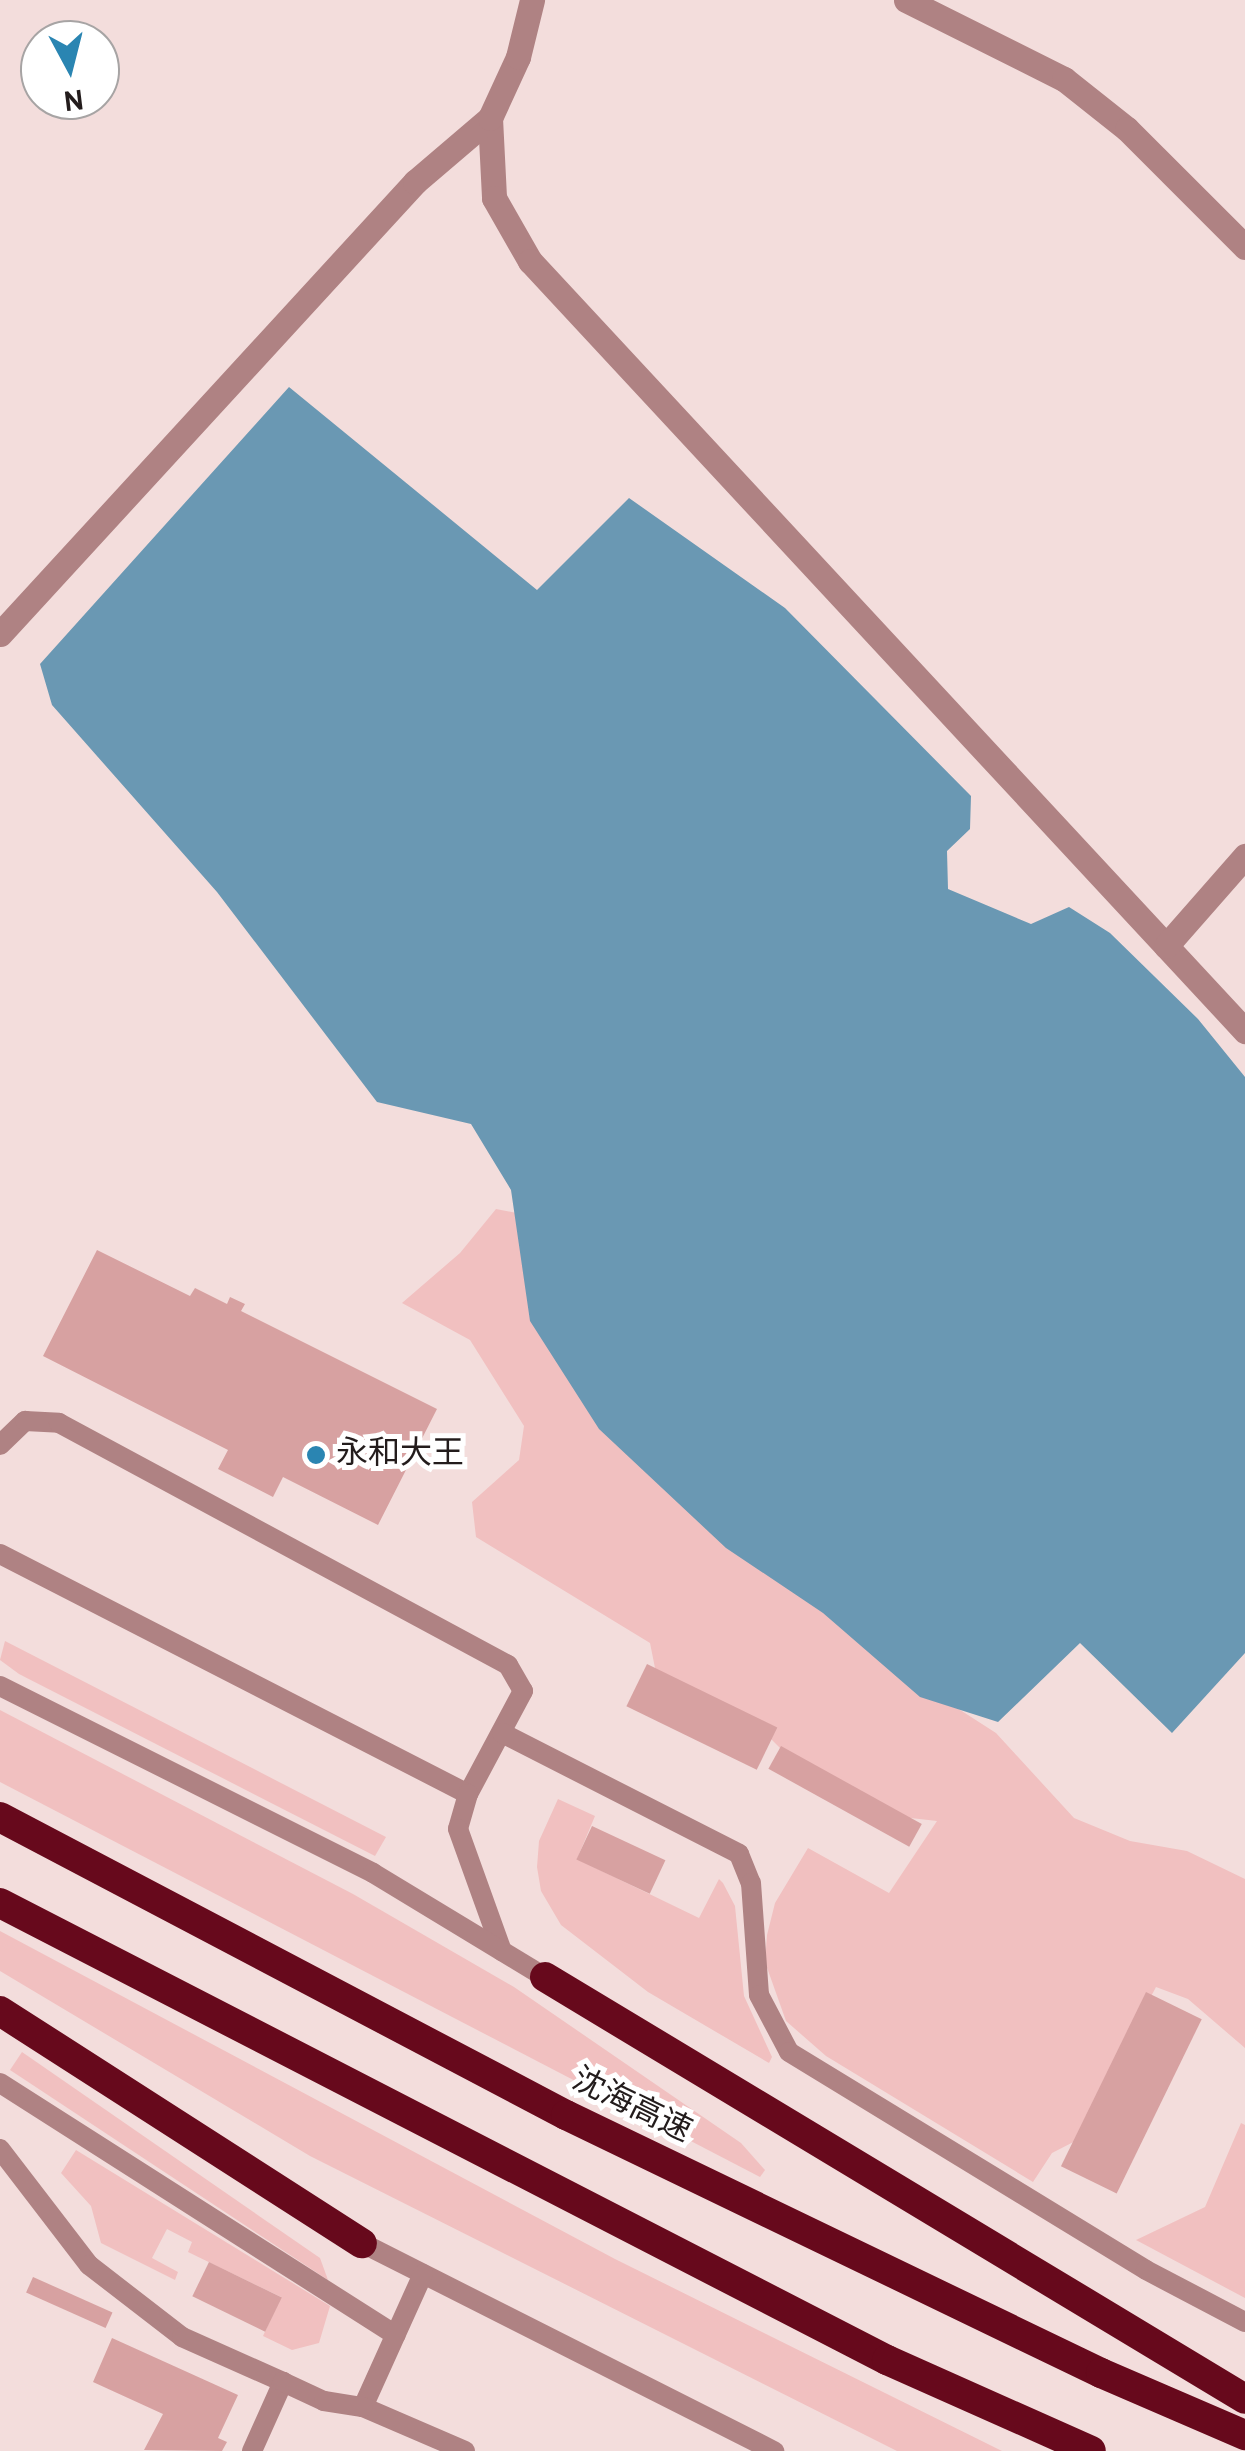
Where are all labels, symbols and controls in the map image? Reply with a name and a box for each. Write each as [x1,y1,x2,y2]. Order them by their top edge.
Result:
north arrow [20,20,120,120]
text: N [61,79,86,117]
place label: 永和大王 [336,1436,464,1474]
marker: 永和大王 [305,1444,327,1466]
street label: 沈海高速 [565,2062,697,2152]

